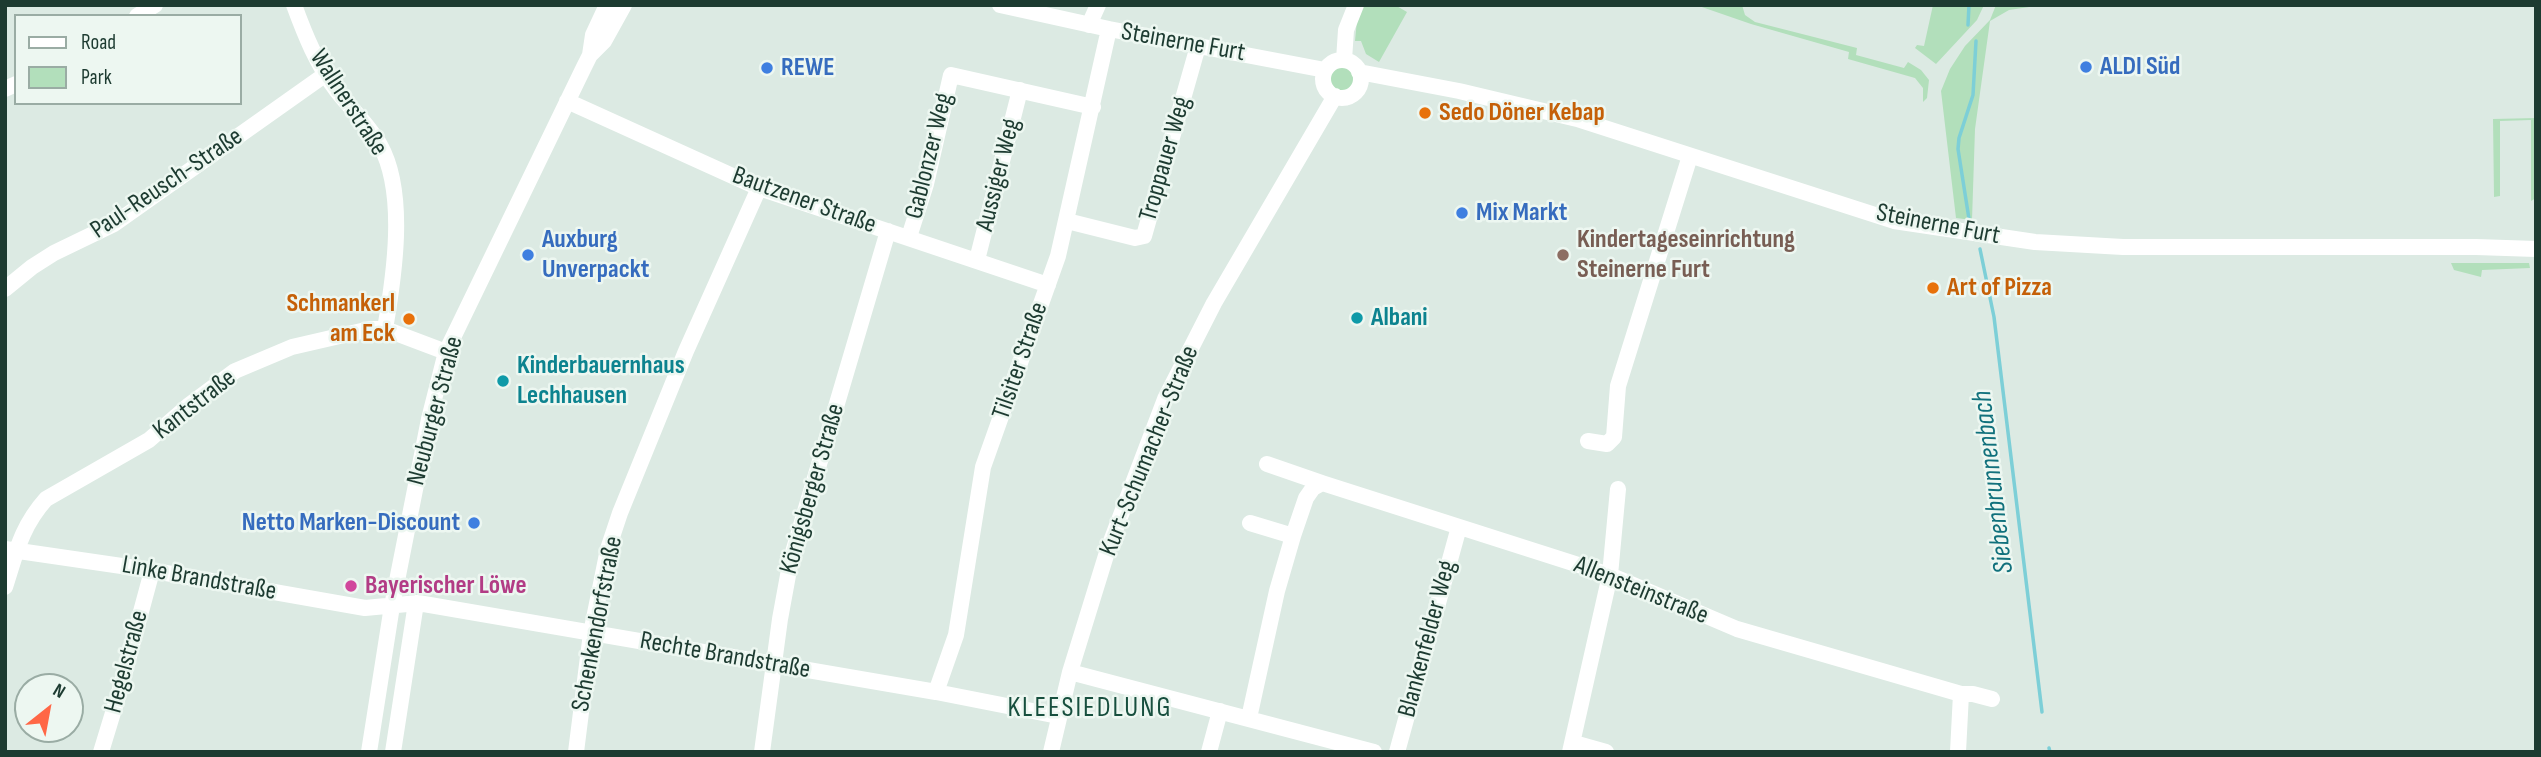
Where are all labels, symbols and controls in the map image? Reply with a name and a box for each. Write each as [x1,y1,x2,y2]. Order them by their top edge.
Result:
legend [14,14,242,105]
street label: Steinerne Furt [1119,17,1247,69]
text: Road [81,30,116,55]
street label: Wallnerstraße [302,44,394,162]
place label: ALDI Süd [2100,51,2180,83]
place label: REWE [781,52,834,84]
marker: ALDI Süd [2078,59,2094,75]
marker: REWE [759,60,775,76]
text: Park [81,65,112,90]
street label: Gablonzer Weg [899,90,961,222]
street label: Troppauer Weg [1133,93,1199,225]
place label: Sedo Döner Kebap [1439,97,1605,129]
marker: Sedo Döner Kebap [1417,105,1433,121]
street label: Aussiger Weg [970,116,1028,234]
street label: Paul-Reusch-Straße [85,122,249,246]
street label: Bautzener Straße [728,161,880,241]
place label: Mix Markt [1476,197,1567,229]
street label: Steinerne Furt [1874,198,2002,252]
marker: Mix Markt [1454,205,1470,221]
place label: Auxburg Unverpackt [542,224,649,286]
place label: Kindertageseinrichtung Steinerne Furt [1577,224,1795,286]
marker: Auxburg Unverpackt [520,247,536,263]
marker: Kindertageseinrichtung Steinerne Furt [1555,247,1571,263]
place label: Art of Pizza [1947,272,2052,304]
marker: Art of Pizza [1925,280,1941,296]
place label: Schmankerl am Eck [286,288,395,350]
street label: Tilsiter Straße [986,298,1056,424]
place label: Albani [1371,302,1428,334]
marker: Albani [1349,310,1365,326]
marker: Schmankerl am Eck [401,311,417,327]
street label: Neuburger Straße [401,333,471,489]
street label: Kurt-Schumacher-Straße [1094,341,1206,561]
place label: Kinderbauernhaus Lechhausen [517,350,685,412]
street label: Kantstraße [147,363,243,447]
marker: Kinderbauernhaus Lechhausen [495,373,511,389]
water label: Siebenbrunnenbach [1966,389,2022,575]
street label: Königsberger Straße [774,400,852,578]
place label: Netto Marken-Discount [242,507,460,539]
marker: Netto Marken-Discount [466,515,482,531]
street label: Schenkendorfstraße [566,534,630,714]
street label: Linke Brandstraße [119,550,279,608]
street label: Allensteinstraße [1569,550,1713,632]
street label: Blankenfelder Weg [1392,557,1464,721]
place label: Bayerischer Löwe [365,570,527,602]
marker: Bayerischer Löwe [343,578,359,594]
street label: Hegelstraße [98,607,156,717]
street label: Rechte Brandstraße [637,626,813,686]
north arrow [14,673,84,743]
text: N [49,679,69,704]
district label: KLEESIEDLUNG [1009,692,1171,726]

